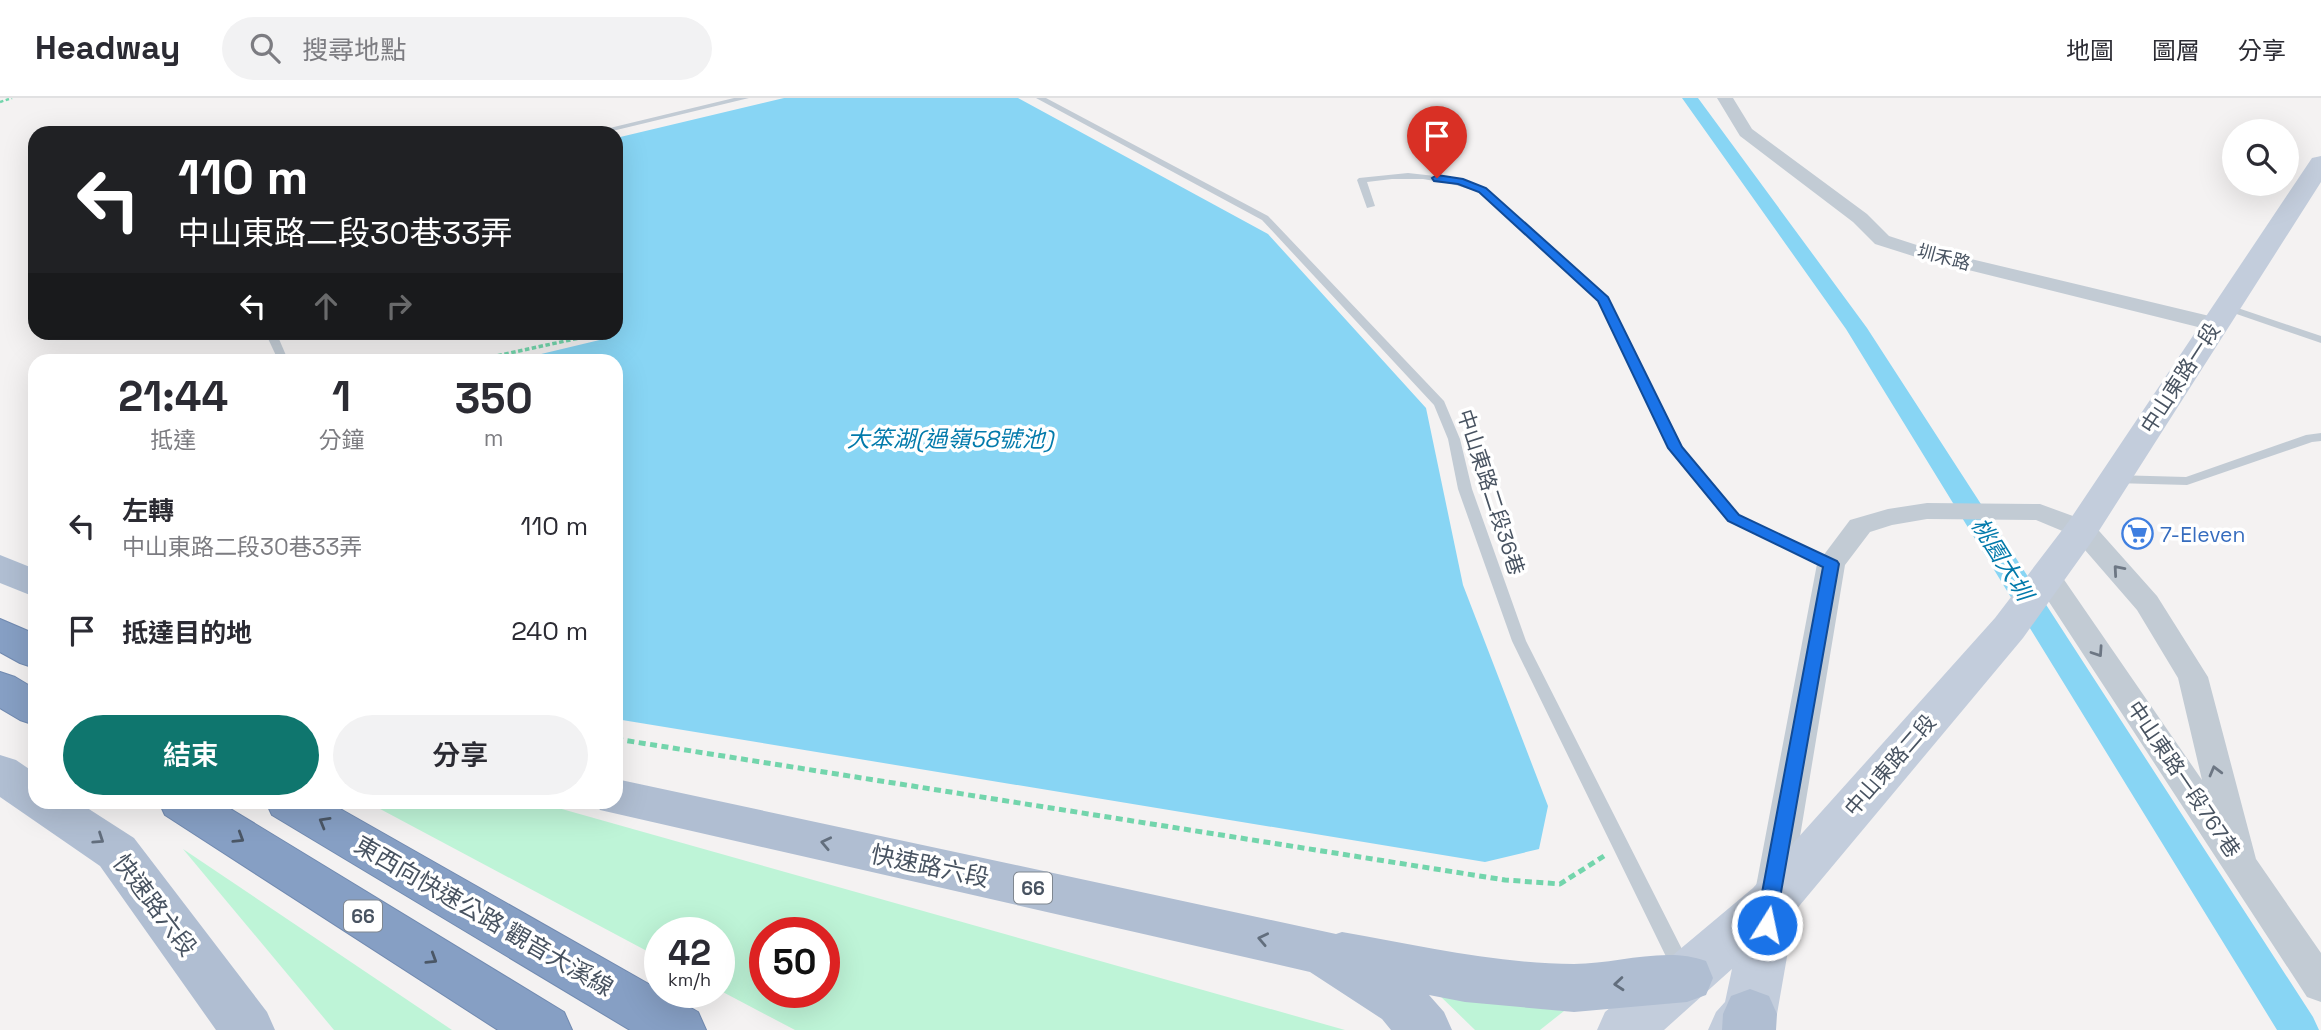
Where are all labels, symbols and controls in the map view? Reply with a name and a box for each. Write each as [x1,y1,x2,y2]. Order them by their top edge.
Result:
search box [222,17,712,80]
text: Headway [35,27,180,69]
icon: search [246,29,284,67]
text: 搜尋地點 [302,33,406,67]
text: 地圖 [2066,35,2114,66]
text: 圖層 [2152,35,2200,66]
text: 分享 [2238,35,2286,66]
pin [1407,106,1467,178]
icon: arrive [1418,117,1456,155]
map controls [2222,119,2299,196]
button: search [2222,119,2299,196]
text: 110 m [178,146,308,208]
icon: left [63,154,154,245]
text: 中山東路二段30巷33弄 [178,213,513,253]
street label: 圳禾路 [1915,239,1973,275]
icon: left [234,287,272,325]
icon: ahead [307,287,345,325]
icon: right [380,287,418,325]
street label: 中山東路一段 [2134,318,2226,438]
text: 21:44 [118,370,228,423]
text: 1 [332,370,351,423]
text: 350 [455,372,533,425]
street label: 中山東路二段36巷 [1452,406,1530,578]
text: m [484,423,504,453]
water label: 大笨湖(過嶺58號池) [847,424,1056,454]
text: 抵達 [150,425,196,455]
text: 分鐘 [318,425,364,455]
text: 左轉 [122,494,174,528]
icon: left [63,507,101,545]
text: 110 m [521,509,588,543]
water label: 桃園大圳 [1965,512,2041,609]
supermarket icon: 7-Eleven [2120,517,2154,551]
place label: 7-Eleven [2160,521,2245,548]
text: 中山東路二段30巷33弄 [122,532,362,562]
one-way arrow [2114,565,2126,578]
icon: arrive [63,612,101,650]
text: 240 m [511,614,588,648]
text: 抵達目的地 [122,616,252,650]
one-way arrow [2089,644,2102,657]
street label: 中山東路一段767巷 [2122,696,2246,862]
street label: 中山東路二段 [1838,709,1942,821]
button: 結束 [63,715,319,795]
button: 分享 [333,715,588,795]
one-way arrow [2209,765,2224,777]
one-way arrow [319,817,332,830]
one-way arrow [232,829,245,842]
street label: 東西向快速公路 觀音大溪線 [349,829,619,1003]
one-way arrow [91,831,104,844]
one-way arrow [820,837,832,852]
street label: 快速路六段 [868,838,992,894]
street label: 快速路六段 [107,848,203,962]
road number: 66 [1014,873,1052,904]
position arrow [1730,888,1804,962]
road number: 66 [344,901,382,932]
speed limit sign: 50 [749,917,840,1008]
text: 42 [668,931,711,975]
one-way arrow [1257,933,1269,947]
one-way arrow [424,950,437,963]
text: km/h [668,968,711,991]
one-way arrow [1613,976,1624,991]

